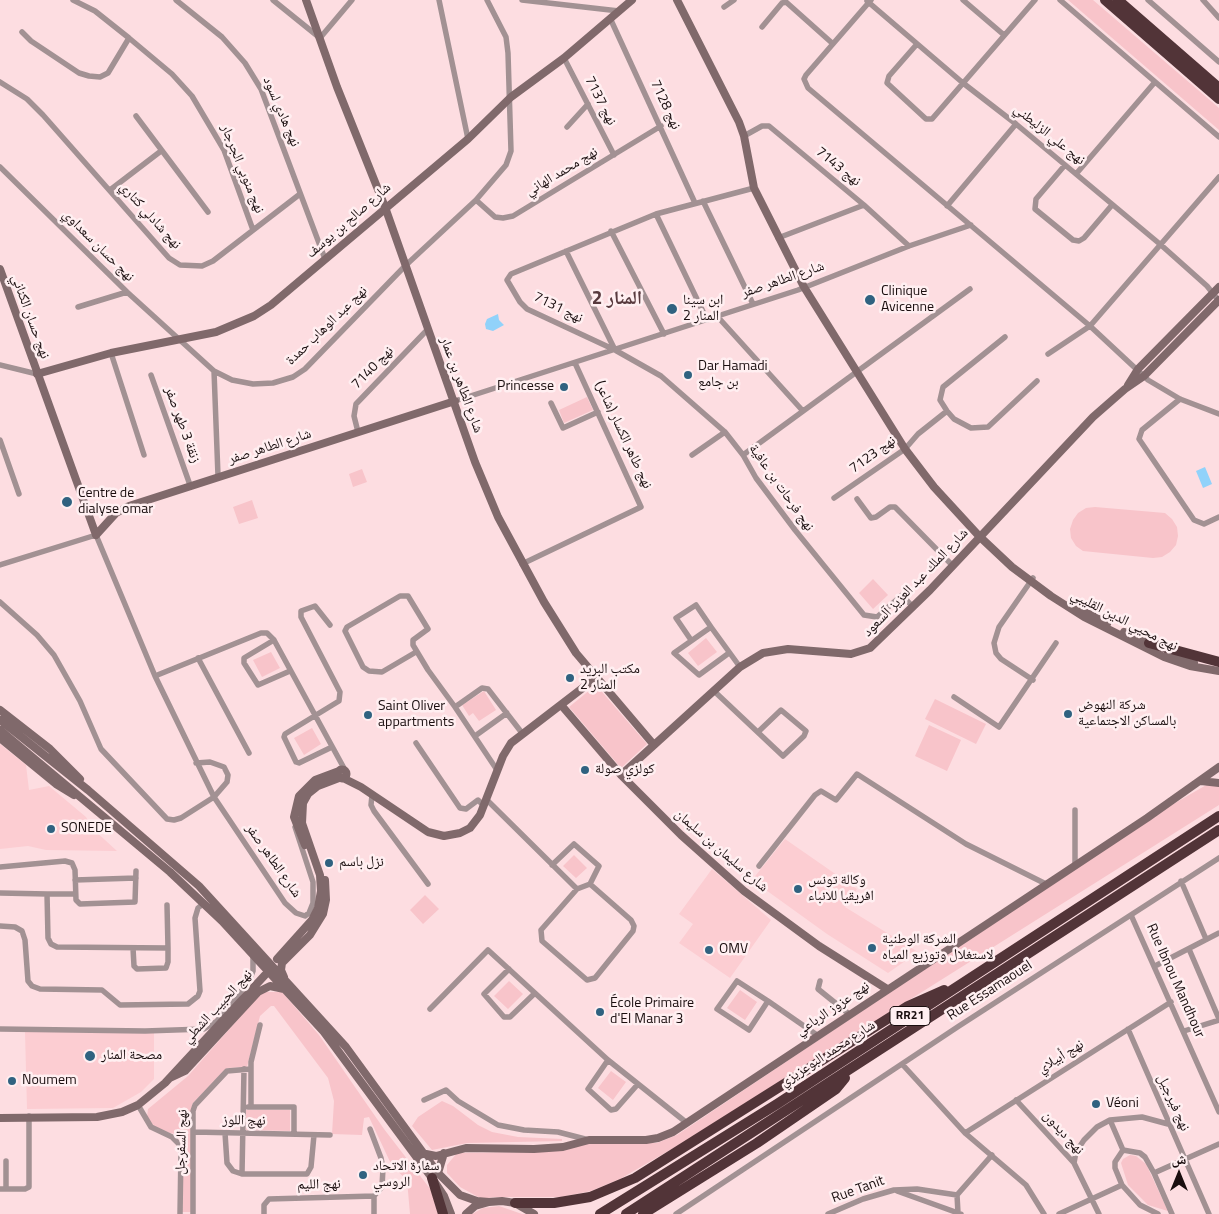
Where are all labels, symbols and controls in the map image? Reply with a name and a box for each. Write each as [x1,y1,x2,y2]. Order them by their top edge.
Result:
street label: نهج هادي لسود [259,74,303,150]
street label: نهج 7137 [580,74,620,128]
street label: نهج 7128 [646,77,684,133]
street label: نهج علي الزليطني [1010,101,1088,169]
street label: نهج منوبي الجرجار [217,122,267,216]
street label: نهج محمد الهاني [523,144,601,200]
street label: نهج 7143 [812,144,864,190]
street label: نهج شادلي كتاري [116,179,184,253]
street label: شارع صالح بن يوسف [303,180,395,262]
street label: نهج حسان سعداوي [59,207,137,285]
street label: شارع الطاهر صفر [739,258,827,302]
street label: نهج حسان الكناني [7,273,53,361]
street label: نهج عبد الوهاب حمدة [283,283,371,369]
place label: Clinique Avicenne [881,284,934,316]
district label: المنار 2 [592,288,642,310]
street label: نهج 7131 [531,289,585,327]
place label: ابن سينا المنار 2 [683,293,723,326]
marker: Clinique Avicenne [863,293,877,307]
marker: ابن سينا المنار 2 [665,302,679,316]
street label: شارع الطاهر بن عمار [436,335,486,435]
street label: نهج 7140 [349,343,397,393]
place label: Dar Hamadi بن جامع [698,359,768,392]
marker: Dar Hamadi بن جامع [682,369,694,381]
street label: نهج طاهر الكسار (شاعر) [591,378,655,492]
place label: Princesse [497,379,554,395]
marker: Princesse [558,381,570,393]
street label: زنقة 3 طهر صفر [160,384,204,466]
street label: شارع الطاهر صفر [226,426,314,468]
street label: نهج 7123 [847,433,899,477]
street label: نهج فرحات بن عافية [745,441,817,535]
place label: Centre de dialyse omar [78,486,153,518]
marker: Centre de dialyse omar [60,495,74,509]
street label: شارع الملك عبد العزيز آلسعود [860,525,972,641]
street label: نهج محيي الدين القليبي [1068,587,1180,655]
place label: مكتب البريد المنار 2 [580,662,640,694]
marker: مكتب البريد المنار 2 [564,672,576,684]
place label: شركة النهوض بالمساكن الاجتماعية [1078,698,1176,730]
place label: Saint Oliver appartments [378,699,454,732]
marker: شركة النهوض بالمساكن الاجتماعية [1062,708,1074,720]
marker: Saint Oliver appartments [362,709,374,721]
place label: كولزي صولة [595,762,655,778]
marker: كولزي صولة [579,764,591,776]
street label: شارع سليمان بن سليمان [671,806,771,896]
place label: SONEDE [61,821,112,837]
street label: شارع الطاهر صفر [241,821,305,901]
marker: SONEDE [45,823,57,835]
place label: نزل باسم [339,855,384,871]
marker: نزل باسم [323,857,335,869]
place label: وكالة تونس افريقيا للانباء [808,873,874,906]
marker: وكالة تونس افريقيا للانباء [792,883,804,895]
street label: Rue Ibnou Mandhour [1142,921,1208,1041]
place label: الشركة الوطنية لاستغلال وتوزيع المياه [882,932,993,964]
place label: OMV [719,942,748,958]
marker: الشركة الوطنية لاستغلال وتوزيع المياه [866,942,878,954]
marker: OMV [703,944,715,956]
street label: Rue Essamaouel [944,957,1036,1025]
street label: نهج الحبيب الشطي [180,967,256,1047]
street label: نهج عزوز الرباعي [793,978,873,1040]
place label: École Primaire d'El Manar 3 [610,996,694,1028]
marker: École Primaire d'El Manar 3 [594,1006,606,1018]
road number: RR21 [890,1006,930,1026]
street label: شارع محمد البوعزيزي [777,1017,879,1091]
street label: نهج أبيلاي [1035,1036,1087,1078]
place label: مصحة المنار [101,1048,162,1064]
marker: مصحة المنار [83,1049,97,1063]
street label: نهج فيرجيل [1153,1072,1193,1134]
place label: Noumem [22,1073,77,1089]
marker: Noumem [6,1075,18,1087]
place label: Véoni [1106,1096,1139,1112]
marker: Véoni [1090,1098,1102,1110]
street label: نهج ديدون [1039,1107,1087,1159]
street label: نهج السفرجل [172,1109,192,1175]
street label: نهج اللوز [222,1112,266,1130]
text: ش [1172,1148,1186,1169]
north arrow [1154,1149,1204,1199]
place label: سفارة الاتحاد الروسي [373,1159,439,1192]
marker: سفارة الاتحاد الروسي [357,1169,369,1181]
street label: Rue Tanit [829,1173,887,1207]
street label: نهج الليم [297,1176,341,1194]

